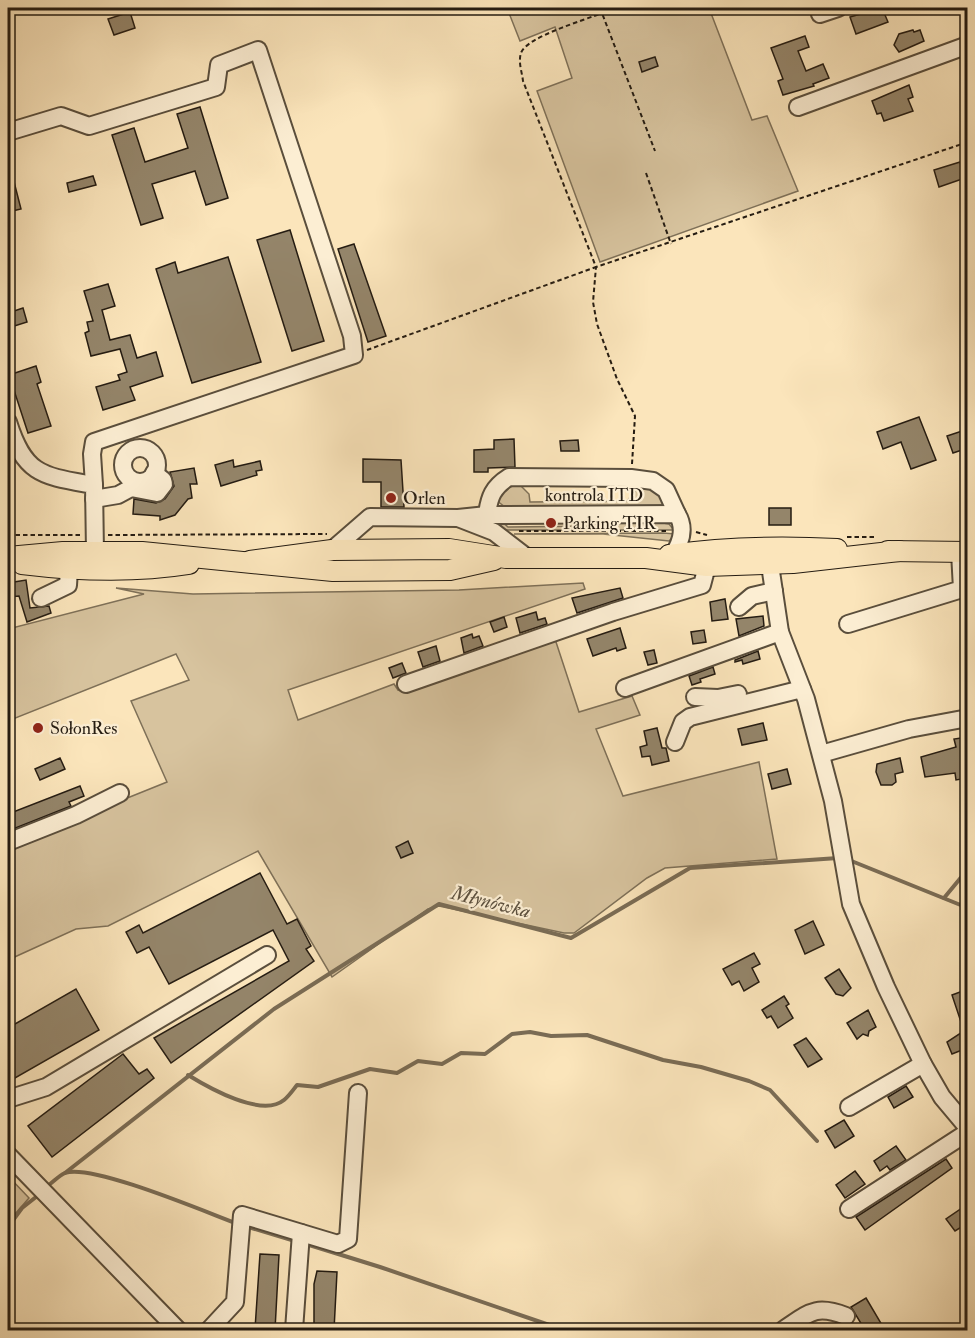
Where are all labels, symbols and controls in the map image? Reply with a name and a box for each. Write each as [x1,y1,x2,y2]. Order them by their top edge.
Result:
street label: kontrola ITD [545,484,643,507]
place label: Orlen [403,487,446,510]
marker: Orlen [384,491,398,505]
place label: Parking TIR [563,512,657,535]
marker: Parking TIR [544,516,558,530]
place label: SołonRes [50,717,118,740]
marker: SołonRes [31,721,45,735]
water label: Młynówka [448,880,533,924]

